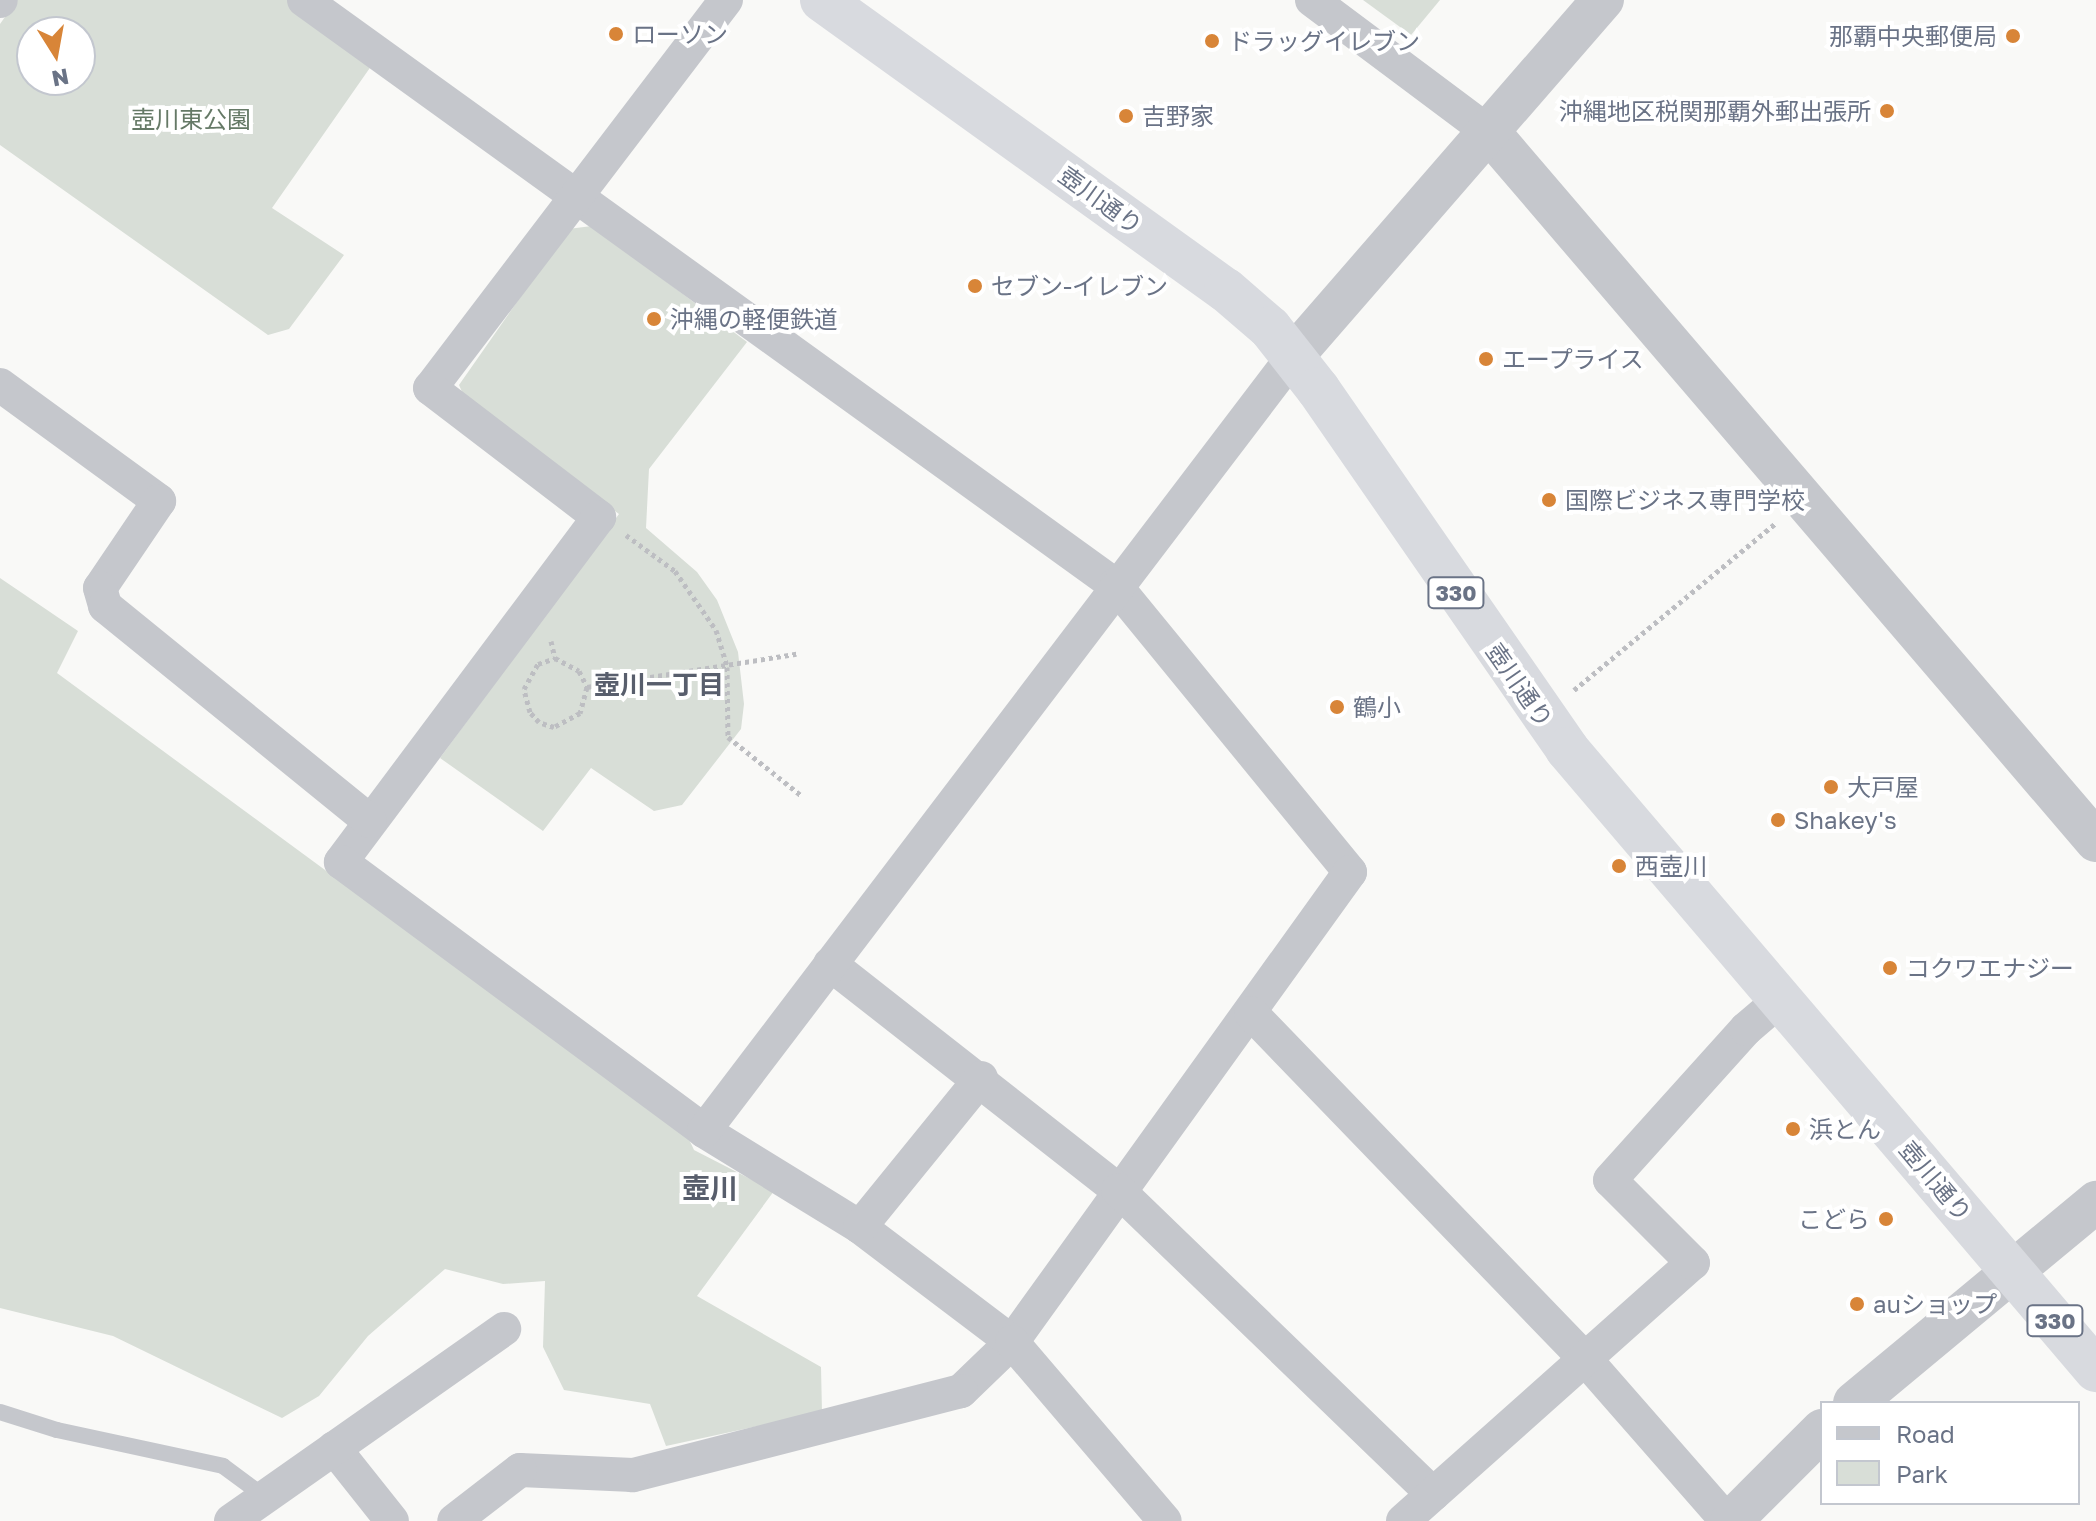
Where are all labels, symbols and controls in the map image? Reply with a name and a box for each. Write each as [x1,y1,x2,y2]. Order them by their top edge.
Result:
north arrow [16,16,96,96]
place label: ローソン [632,20,728,48]
place label: 那覇中央郵便局 [1829,22,1997,50]
marker: ローソン [607,25,625,43]
place label: ドラッグイレブン [1228,27,1420,55]
marker: 那覇中央郵便局 [2004,27,2022,45]
marker: ドラッグイレブン [1203,32,1221,50]
text: N [50,63,71,93]
place label: 沖縄地区税関那覇外郵出張所 [1559,97,1871,125]
place label: 吉野家 [1142,102,1214,130]
marker: 沖縄地区税関那覇外郵出張所 [1878,102,1896,120]
park label: 壺川東公園 [131,105,251,133]
marker: 吉野家 [1117,107,1135,125]
street label: 壺川通り [1054,160,1148,240]
place label: セブン-イレブン [991,272,1168,300]
marker: セブン-イレブン [966,277,984,295]
place label: 沖縄の軽便鉄道 [670,305,838,333]
marker: 沖縄の軽便鉄道 [645,310,663,328]
place label: エープライス [1502,345,1646,373]
marker: エープライス [1477,350,1495,368]
place label: 国際ビジネス専門学校 [1565,486,1805,514]
marker: 国際ビジネス専門学校 [1540,491,1558,509]
road number: 330 [1426,575,1486,611]
street label: 壺川通り [1481,637,1559,733]
district label: 壺川一丁目 [594,669,724,701]
place label: 鶴小 [1353,693,1401,721]
marker: 鶴小 [1328,698,1346,716]
place label: 大戸屋 [1847,773,1919,801]
marker: 大戸屋 [1822,778,1840,796]
place label: Shakey's [1794,806,1897,834]
marker: Shakey's [1769,811,1787,829]
place label: 西壺川 [1635,852,1707,880]
marker: 西壺川 [1610,857,1628,875]
place label: コクワエナジー [1906,954,2074,982]
marker: コクワエナジー [1881,959,1899,977]
place label: 浜とん [1809,1115,1881,1143]
marker: 浜とん [1784,1120,1802,1138]
street label: 壺川通り [1894,1135,1978,1227]
district label: 壺川 [682,1171,738,1205]
place label: こどら [1798,1205,1870,1233]
marker: こどら [1877,1210,1895,1228]
place label: auショップ [1873,1290,1997,1318]
marker: auショップ [1848,1295,1866,1313]
road number: 330 [2025,1303,2085,1339]
legend [1820,1401,2080,1505]
text: Road [1896,1419,1955,1448]
text: Park [1896,1459,1948,1488]

